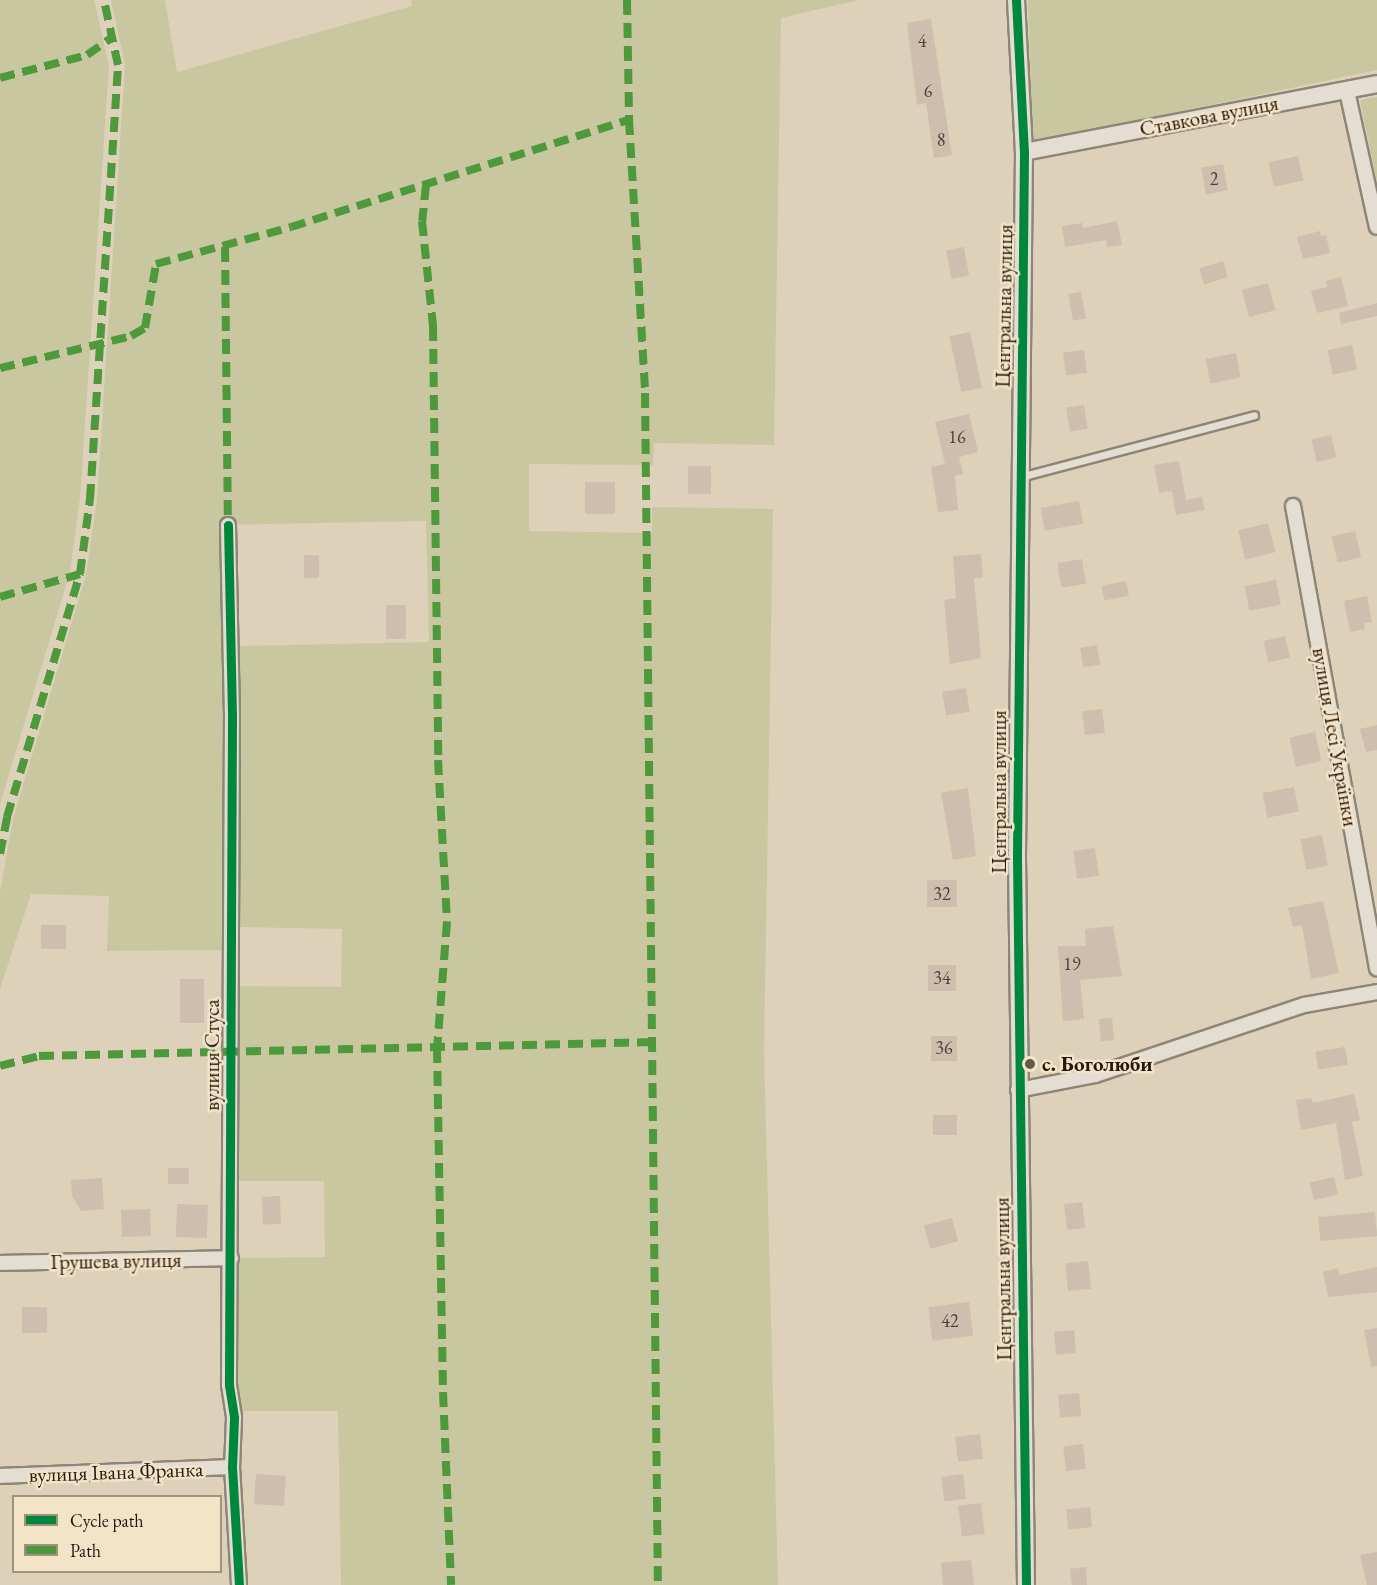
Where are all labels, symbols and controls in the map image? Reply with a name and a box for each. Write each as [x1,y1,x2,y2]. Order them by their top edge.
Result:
house number: 4 [918,30,926,52]
house number: 6 [924,80,932,102]
street label: Ставкова вулиця [1137,90,1281,142]
house number: 8 [937,129,945,151]
house number: 2 [1210,168,1218,190]
street label: Центральна вулиця [990,224,1018,388]
house number: 16 [948,426,966,448]
street label: вулиця Лесі Українки [1307,646,1363,828]
street label: Центральна вулиця [986,710,1012,874]
house number: 32 [933,883,951,905]
house number: 19 [1063,953,1081,975]
house number: 34 [933,967,951,989]
street label: вулиця Стуса [199,999,225,1111]
house number: 36 [935,1037,953,1059]
place label: с. Боголюби [1042,1051,1153,1077]
marker: с. Боголюби [1023,1057,1037,1071]
street label: Центральна вулиця [989,1197,1017,1361]
street label: Грушева вулиця [50,1247,182,1275]
house number: 42 [941,1310,959,1332]
street label: вулиця Івана Франка [28,1456,204,1488]
legend [12,1495,222,1573]
text: Cycle path [70,1509,144,1532]
text: Path [70,1539,101,1562]

